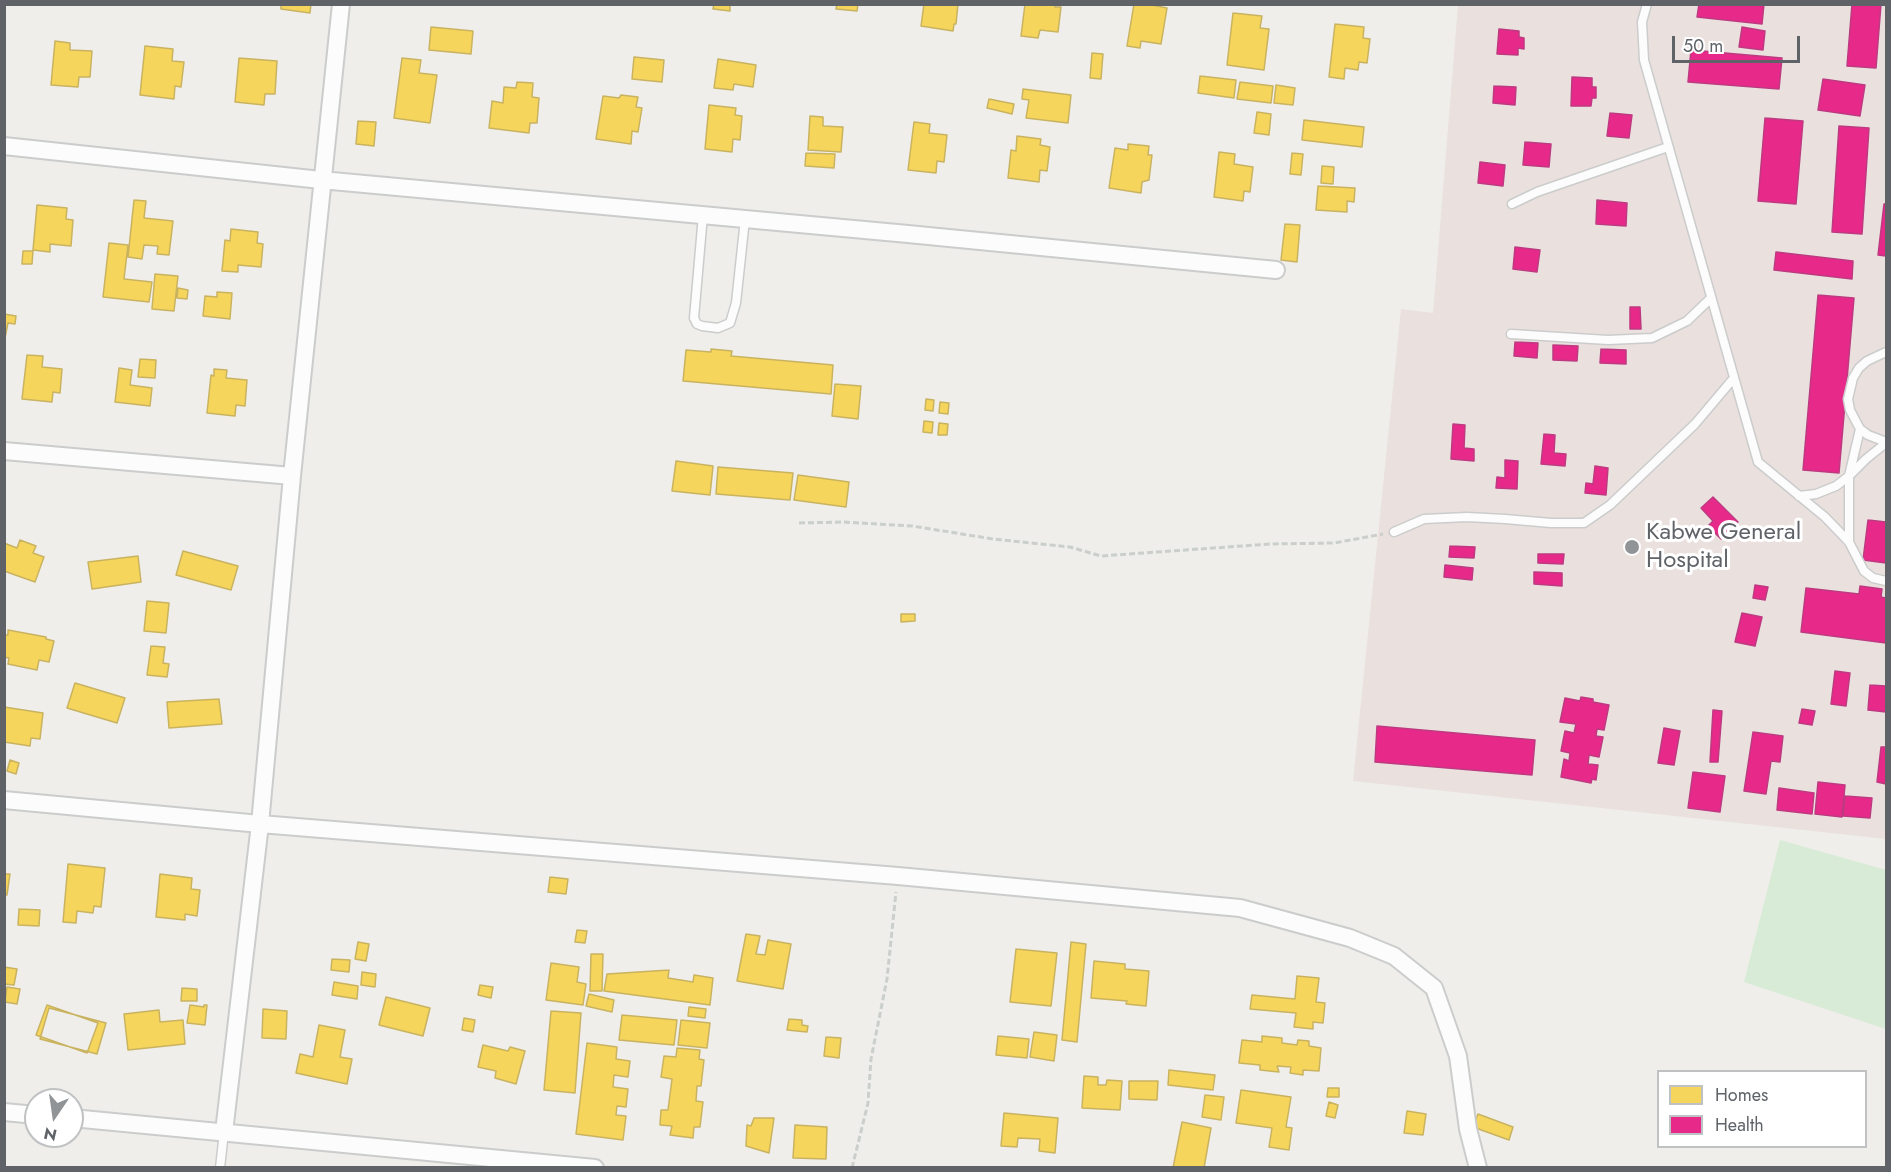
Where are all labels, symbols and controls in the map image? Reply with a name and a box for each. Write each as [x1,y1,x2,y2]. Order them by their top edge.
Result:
scale bar [1675,24,1802,62]
text: 50 m [1683,33,1723,59]
place label: Kabwe General Hospital [1646,519,1801,575]
marker: Kabwe General Hospital [1623,538,1641,556]
legend [1657,1070,1867,1148]
text: Homes [1715,1082,1768,1108]
north arrow [24,1088,84,1148]
text: Health [1715,1112,1764,1138]
text: N [42,1121,59,1147]

